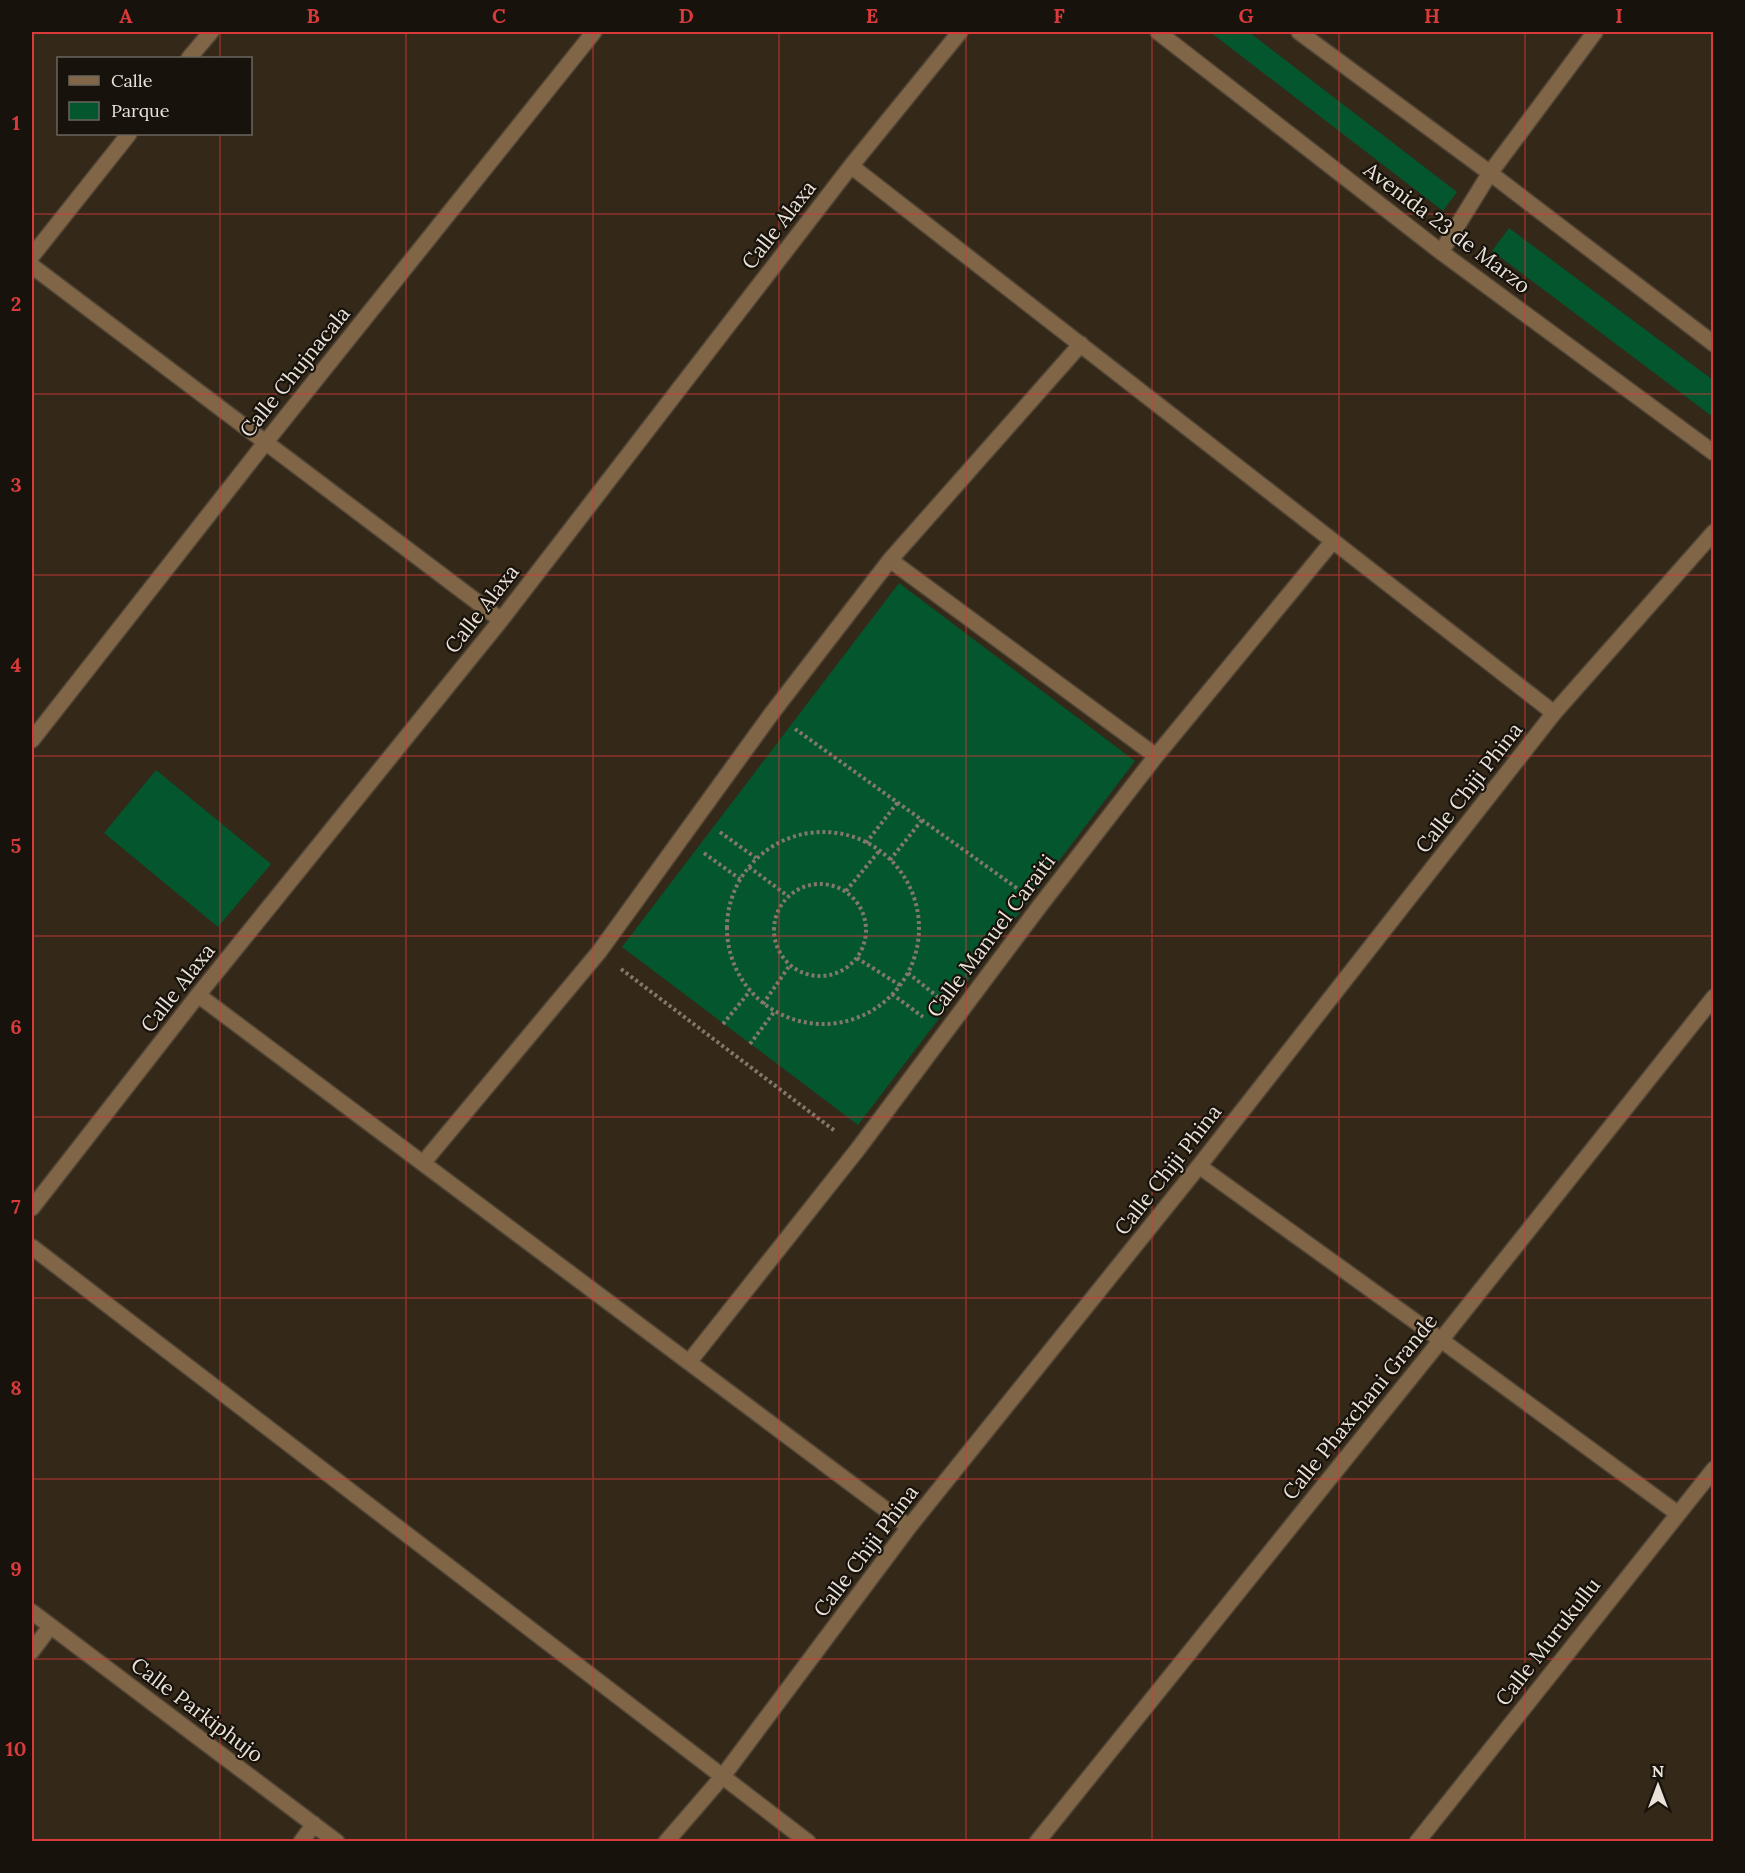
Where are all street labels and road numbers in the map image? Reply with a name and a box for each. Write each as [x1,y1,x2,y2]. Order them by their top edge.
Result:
street label: Avenida 23 de Marzo [1358,155,1536,299]
street label: Calle Alaxa [735,175,822,275]
street label: Calle Chujnacala [233,300,356,443]
street label: Calle Alaxa [438,559,525,659]
street label: Calle Chiji Phina [1409,717,1528,858]
street label: Calle Manuel Caraiti [920,849,1061,1023]
street label: Calle Alaxa [134,938,221,1038]
street label: Calle Chiji Phina [1108,1099,1227,1240]
street label: Calle Phaxchani Grande [1276,1308,1443,1505]
street label: Calle Chiji Phina [807,1479,924,1622]
street label: Calle Murukullu [1489,1572,1606,1711]
street label: Calle Parkiphujo [126,1651,269,1768]

